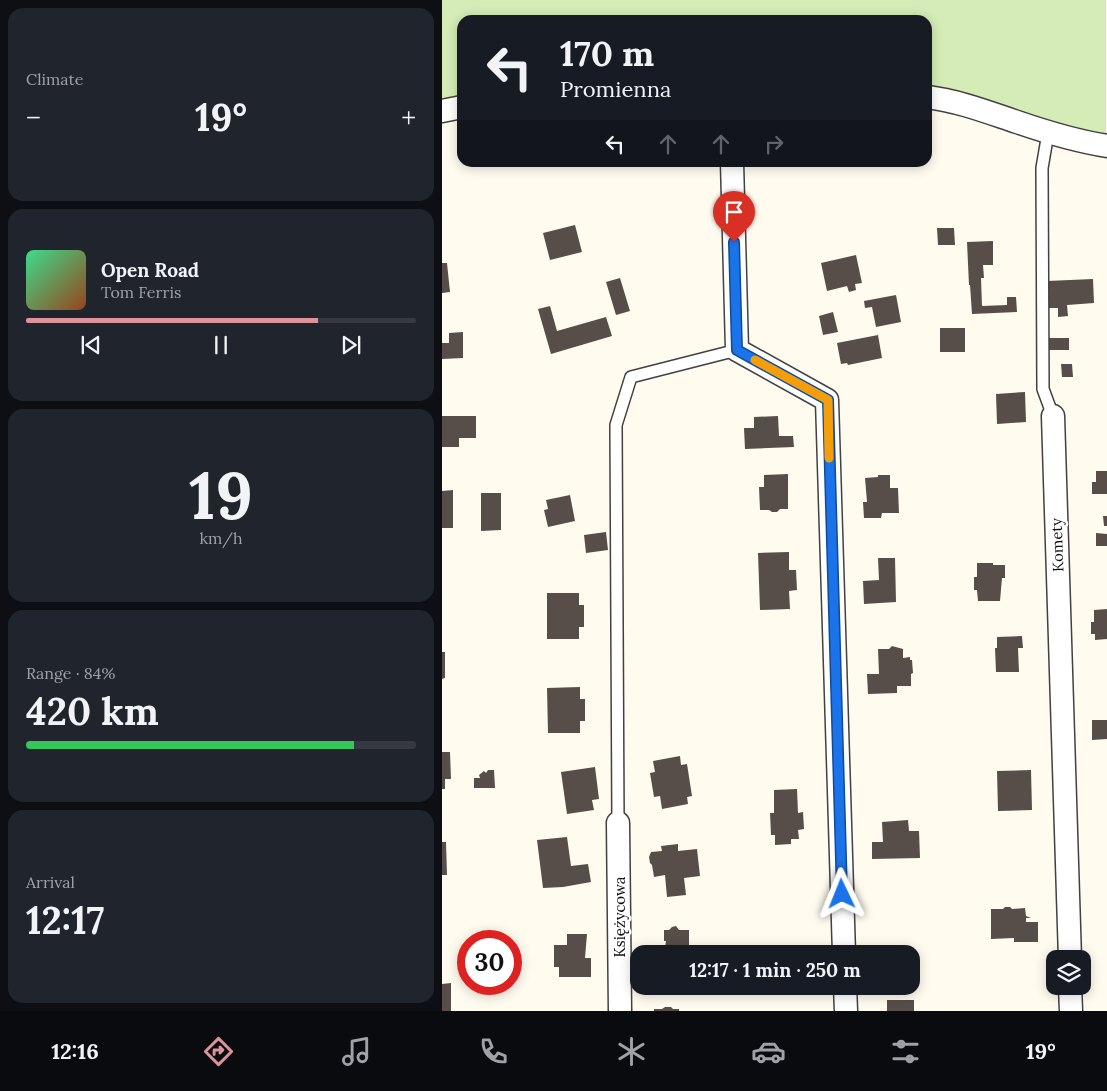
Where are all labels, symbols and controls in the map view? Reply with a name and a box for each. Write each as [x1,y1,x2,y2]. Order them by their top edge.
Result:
text: 170 m [560,31,654,76]
icon: left [477,35,542,100]
text: Climate [26,69,83,89]
text: Promienna [560,75,671,103]
text: 19° [195,93,247,141]
text: − [26,100,41,136]
text: + [401,100,416,136]
icon: left [601,130,629,158]
icon: ahead [654,130,682,158]
icon: ahead [707,130,735,158]
icon: right [760,130,788,158]
pin [713,191,755,242]
icon: arrive [720,198,748,226]
text: Open Road [101,258,199,282]
text: Tom Ferris [101,282,181,302]
icon: previous [77,331,105,359]
icon: pause [207,331,235,359]
icon: next [337,331,365,359]
text: 19 [189,454,253,537]
street label: Komety [1047,518,1067,572]
text: km/h [199,528,243,548]
text: Range · 84% [26,663,115,683]
text: 420 km [26,687,159,735]
position arrow [815,867,867,919]
text: Arrival [26,872,75,892]
street label: Księżycowa [610,876,629,958]
text: 12:17 [26,896,104,944]
speed limit sign: 30 [457,930,522,995]
map controls [1046,950,1091,995]
button: layers [1046,950,1091,995]
text: 12:17 · 1 min · 250 m [689,958,861,982]
icon: directions [201,1034,236,1069]
icon: music [339,1034,374,1069]
icon: phone [476,1034,511,1069]
icon: climate [614,1034,649,1069]
icon: car [751,1034,786,1069]
icon: filters [888,1034,923,1069]
text: 12:16 [51,1037,99,1065]
text: 19° [1026,1037,1056,1065]

